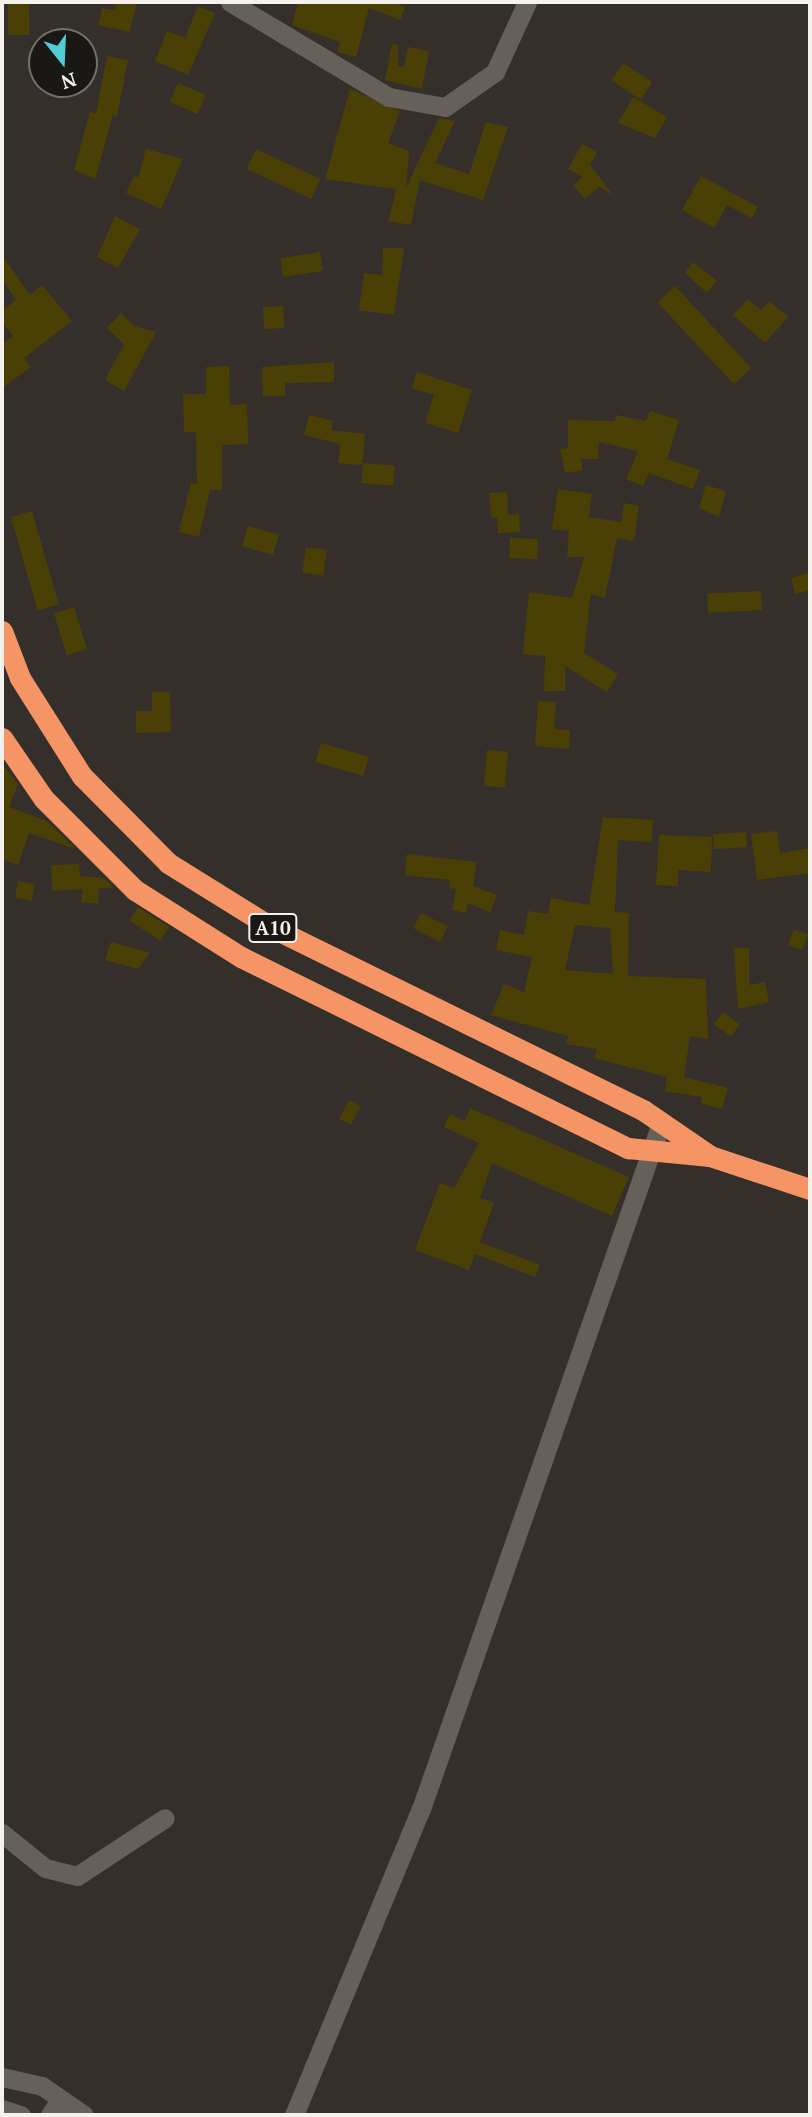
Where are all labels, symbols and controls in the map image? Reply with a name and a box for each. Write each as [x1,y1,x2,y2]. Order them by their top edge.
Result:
north arrow [28,28,98,98]
text: N [58,67,80,96]
road number: A10 [247,912,299,944]

